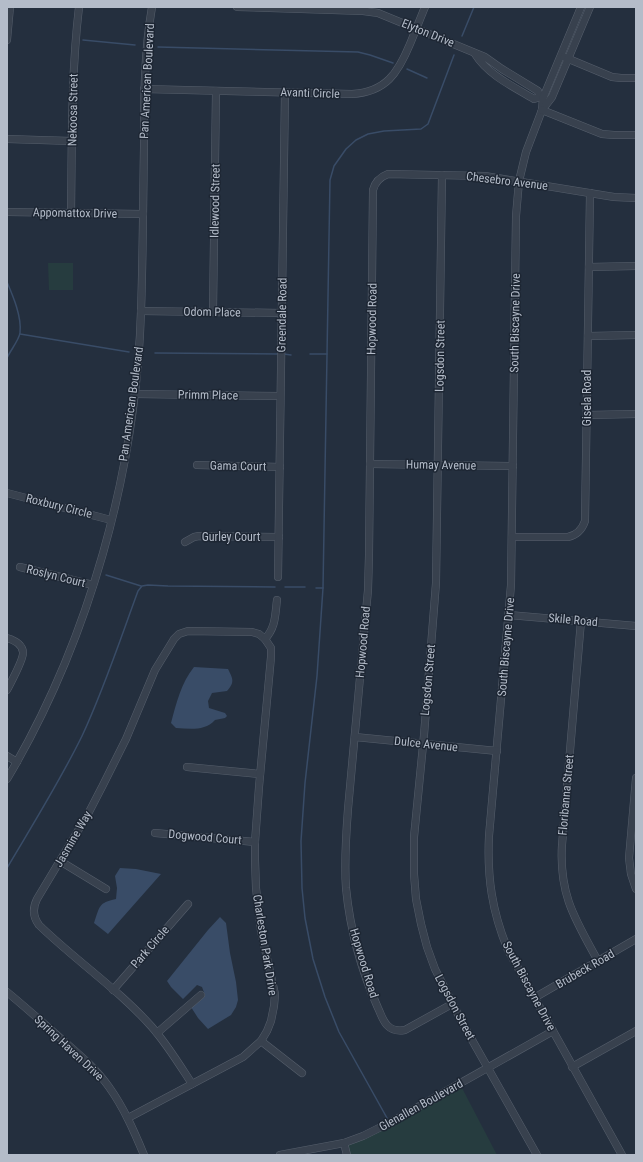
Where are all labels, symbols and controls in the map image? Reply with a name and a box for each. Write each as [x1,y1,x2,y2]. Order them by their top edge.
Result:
street label: Elyton Drive [400,16,457,50]
street label: Pan American Boulevard [137,23,157,139]
street label: Nekoosa Street [65,73,81,146]
street label: Avanti Circle [280,85,340,101]
street label: Idlewood Street [207,163,223,238]
street label: Chesebro Avenue [465,169,549,193]
street label: Appomattox Drive [33,205,118,221]
street label: South Biscayne Drive [507,273,523,373]
street label: Greendale Road [274,278,290,352]
street label: Hopwood Road [364,283,380,355]
street label: Odom Place [183,305,241,320]
street label: Logsdon Street [432,320,448,392]
street label: Pan American Boulevard [116,346,146,462]
street label: Gisela Road [580,370,594,426]
street label: Primm Place [178,387,239,403]
street label: Humay Avenue [406,457,477,473]
street label: Gama Court [210,459,267,473]
street label: Roxbury Circle [24,491,94,521]
street label: Gurley Court [202,530,261,544]
street label: Roslyn Court [25,562,87,590]
street label: South Biscayne Drive [495,597,517,697]
street label: Hopwood Road [353,605,373,678]
street label: Skile Road [548,611,598,629]
street label: Logsdon Street [418,643,438,716]
street label: Dulce Avenue [394,734,459,754]
street label: Floribanna Street [556,754,577,836]
street label: Jasmine Way [51,808,95,870]
street label: Dogwood Court [168,827,243,847]
street label: Charleston Park Drive [250,894,280,997]
street label: Park Circle [128,923,172,971]
street label: Hopwood Road [347,927,381,1000]
street label: South Biscayne Drive [500,939,559,1033]
street label: Brubeck Road [553,947,617,991]
street label: Logsdon Street [432,972,478,1042]
street label: Spring Haven Drive [32,1012,107,1084]
street label: Glenallen Boulevard [377,1076,465,1134]

